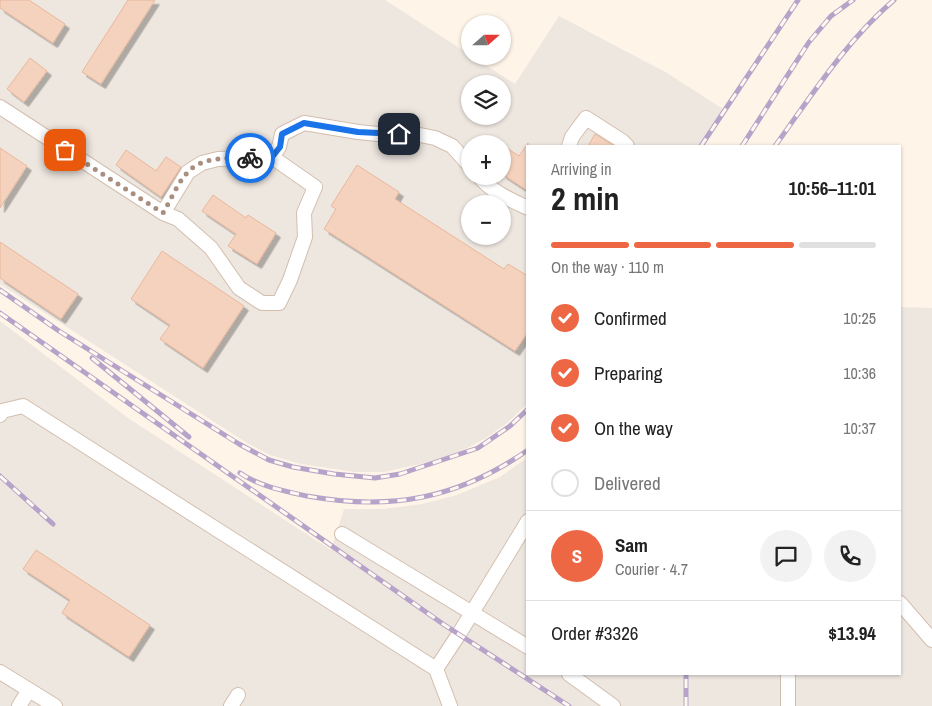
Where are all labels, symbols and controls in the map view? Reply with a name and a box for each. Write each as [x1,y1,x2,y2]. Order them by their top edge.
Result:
north arrow [461,15,511,65]
map controls [461,15,511,245]
button: layers [461,75,511,125]
pin [378,113,420,155]
icon: home [385,120,413,148]
pin [44,129,86,171]
courier [225,133,275,183]
button: + [461,135,511,185]
icon: bag [51,136,79,164]
icon: bike [236,144,264,172]
text: Arriving in [551,158,612,180]
text: 10:56–11:01 [789,175,876,201]
text: 2 min [551,177,620,220]
button: − [461,195,511,245]
text: On the way · 110 m [551,256,664,278]
icon: check [551,304,579,332]
text: Confirmed [594,305,667,331]
text: 10:25 [843,307,876,329]
icon: check [551,359,579,387]
text: Preparing [594,360,662,386]
text: 10:36 [843,362,876,384]
icon: check [551,414,579,442]
text: On the way [594,415,673,441]
text: 10:37 [843,417,876,439]
text: Delivered [594,470,661,496]
button: chat [760,530,812,582]
button: phone [824,530,876,582]
text: Sam [615,532,648,558]
text: S [572,543,582,569]
text: Courier · 4.7 [615,558,688,580]
text: Order #3326 [551,620,638,646]
text: $13.94 [828,620,876,646]

